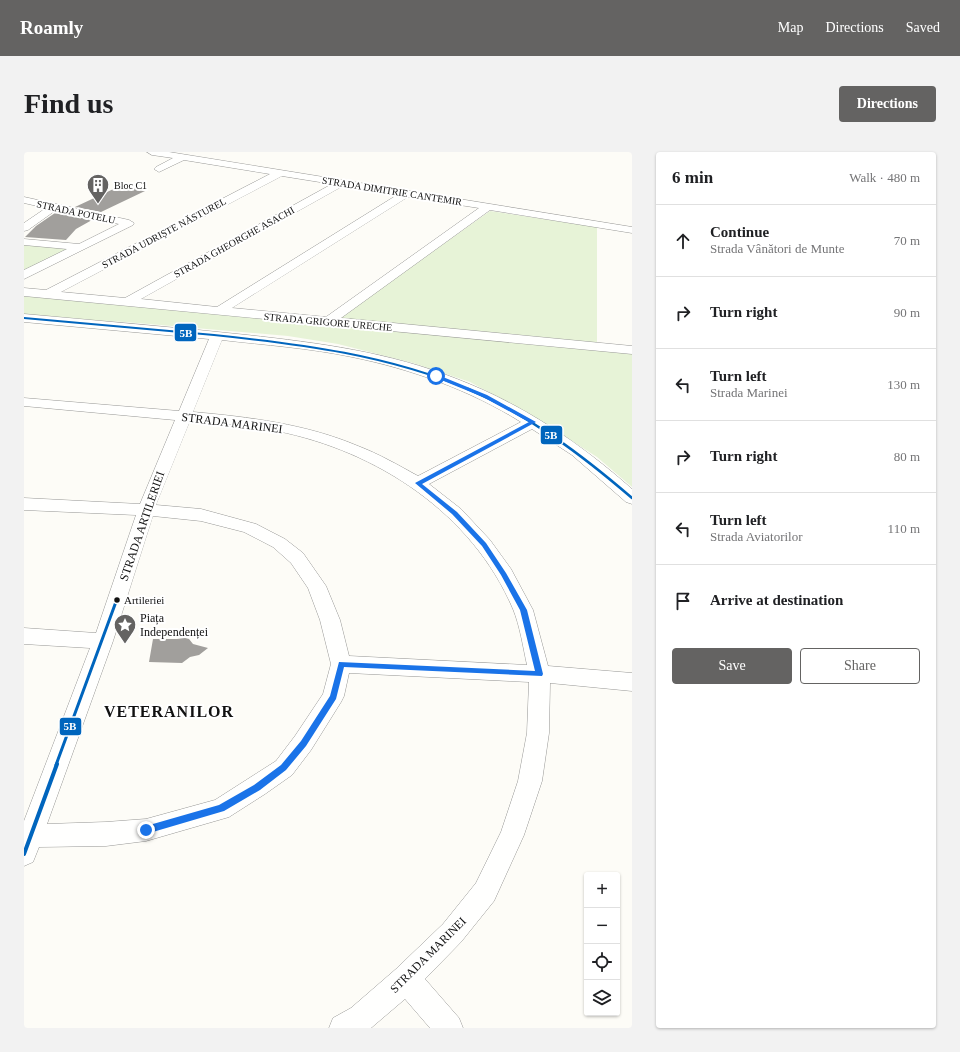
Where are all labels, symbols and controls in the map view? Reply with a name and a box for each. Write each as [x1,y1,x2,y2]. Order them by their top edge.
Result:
text: Roamly [20,17,83,38]
text: Map [778,20,803,35]
text: Directions [825,20,884,35]
text: Saved [906,20,940,35]
button: Directions [839,86,936,122]
text: Find us [24,88,114,119]
text: 6 min [672,168,713,187]
text: Walk · 480 m [849,170,920,185]
building icon: Bloc C1 [85,172,111,205]
street label: STRADA DIMITRIE CANTEMIR [321,174,463,208]
place label: Bloc C1 [114,180,147,191]
street label: STRADA UDRIȘTE NĂSTUREL [100,196,228,270]
street label: STRADA POTELU [36,198,117,226]
street label: STRADA GHEORGHE ASACHI [172,204,296,280]
text: Continue [710,224,769,240]
icon: ahead [672,230,694,252]
text: 70 m [894,233,920,248]
text: Strada Vânători de Munte [710,241,844,256]
icon: right [672,302,694,324]
text: Turn right [710,304,777,320]
text: 90 m [894,305,920,320]
street label: STRADA GRIGORE URECHE [263,311,393,333]
line badge: 5B [174,323,197,342]
text: 5B [180,327,193,339]
route start [427,367,445,385]
text: Turn left [710,368,767,384]
icon: left [672,374,694,396]
text: 130 m [887,377,920,392]
text: Strada Marinei [710,385,788,400]
street label: STRADA MARINEI [181,410,283,436]
line badge: 5B [540,425,563,445]
text: 5B [545,429,558,441]
icon: right [672,446,694,468]
text: Turn right [710,448,777,464]
text: 80 m [894,449,920,464]
street label: STRADA ARTILERIEI [117,469,167,583]
text: Turn left [710,512,767,528]
icon: left [672,518,694,540]
text: 110 m [888,521,920,536]
text: Strada Aviatorilor [710,529,803,544]
icon: arrive [672,590,694,612]
text: Arrive at destination [710,592,843,608]
place label: Artileriei [124,594,164,606]
marker: Artileriei [112,595,122,605]
place label: Piața Independenței [140,611,209,639]
place icon: Piața Independenței [112,612,138,645]
button: Save [672,648,792,684]
button: Share [800,648,920,684]
district label: VETERANILOR [104,703,234,720]
line badge: 5B [59,717,82,736]
text: 5B [64,720,77,732]
route end [137,821,155,839]
map controls [584,872,620,1016]
button: + [584,872,620,908]
button: − [584,908,620,944]
street label: STRADA MARINEI [387,914,469,996]
button: locate [584,944,620,980]
button: layers [584,980,620,1016]

